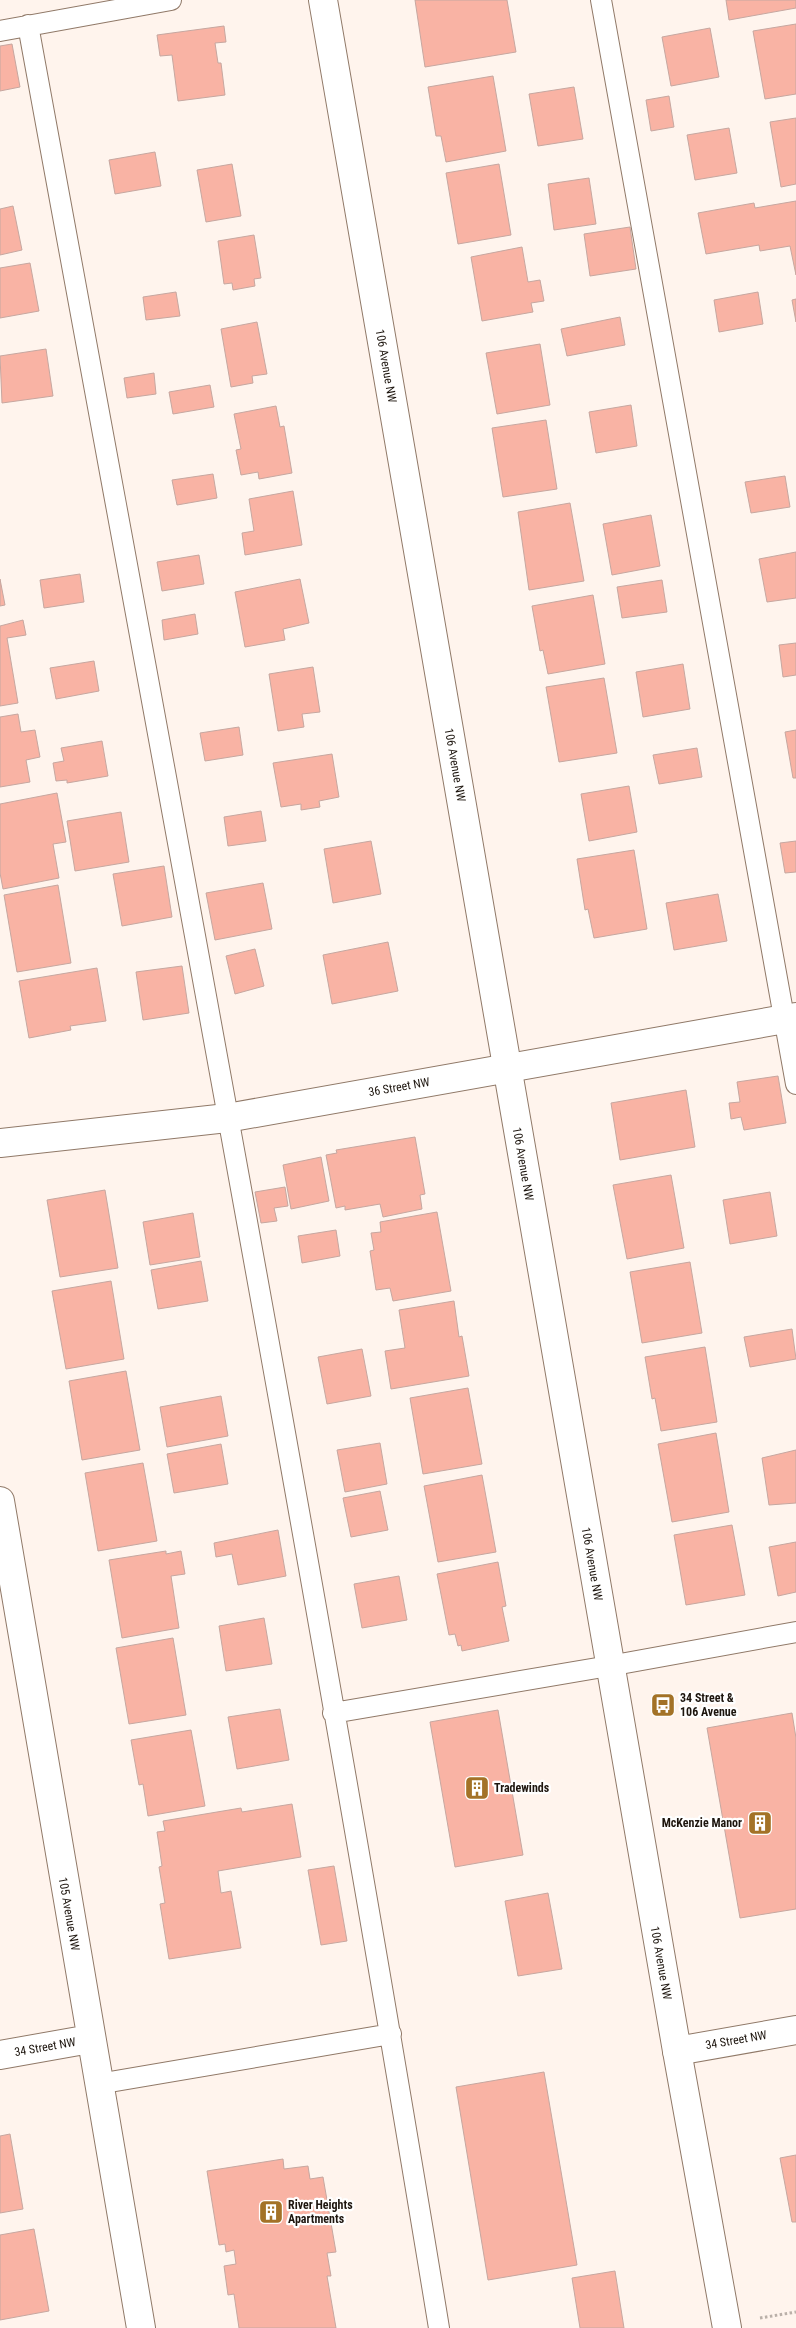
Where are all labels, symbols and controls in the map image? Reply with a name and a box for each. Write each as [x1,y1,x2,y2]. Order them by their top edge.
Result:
street label: 106 Avenue NW [373,328,399,404]
street label: 106 Avenue NW [442,727,468,803]
street label: 36 Street NW [367,1075,431,1099]
street label: 106 Avenue NW [510,1126,536,1202]
street label: 106 Avenue NW [579,1526,605,1602]
place label: 34 Street & 106 Avenue [680,1691,737,1719]
bus stop icon: 34 Street & 106 Avenue [650,1692,676,1718]
building icon: Tradewinds [464,1775,490,1801]
place label: Tradewinds [494,1781,550,1795]
building icon: McKenzie Manor [747,1810,773,1836]
place label: McKenzie Manor [662,1816,742,1830]
street label: 105 Avenue NW [56,1876,82,1952]
street label: 106 Avenue NW [648,1925,674,2001]
street label: 34 Street NW [704,2028,768,2052]
street label: 34 Street NW [13,2035,77,2059]
place label: River Heights Apartments [288,2198,353,2226]
building icon: River Heights Apartments [258,2199,284,2225]

